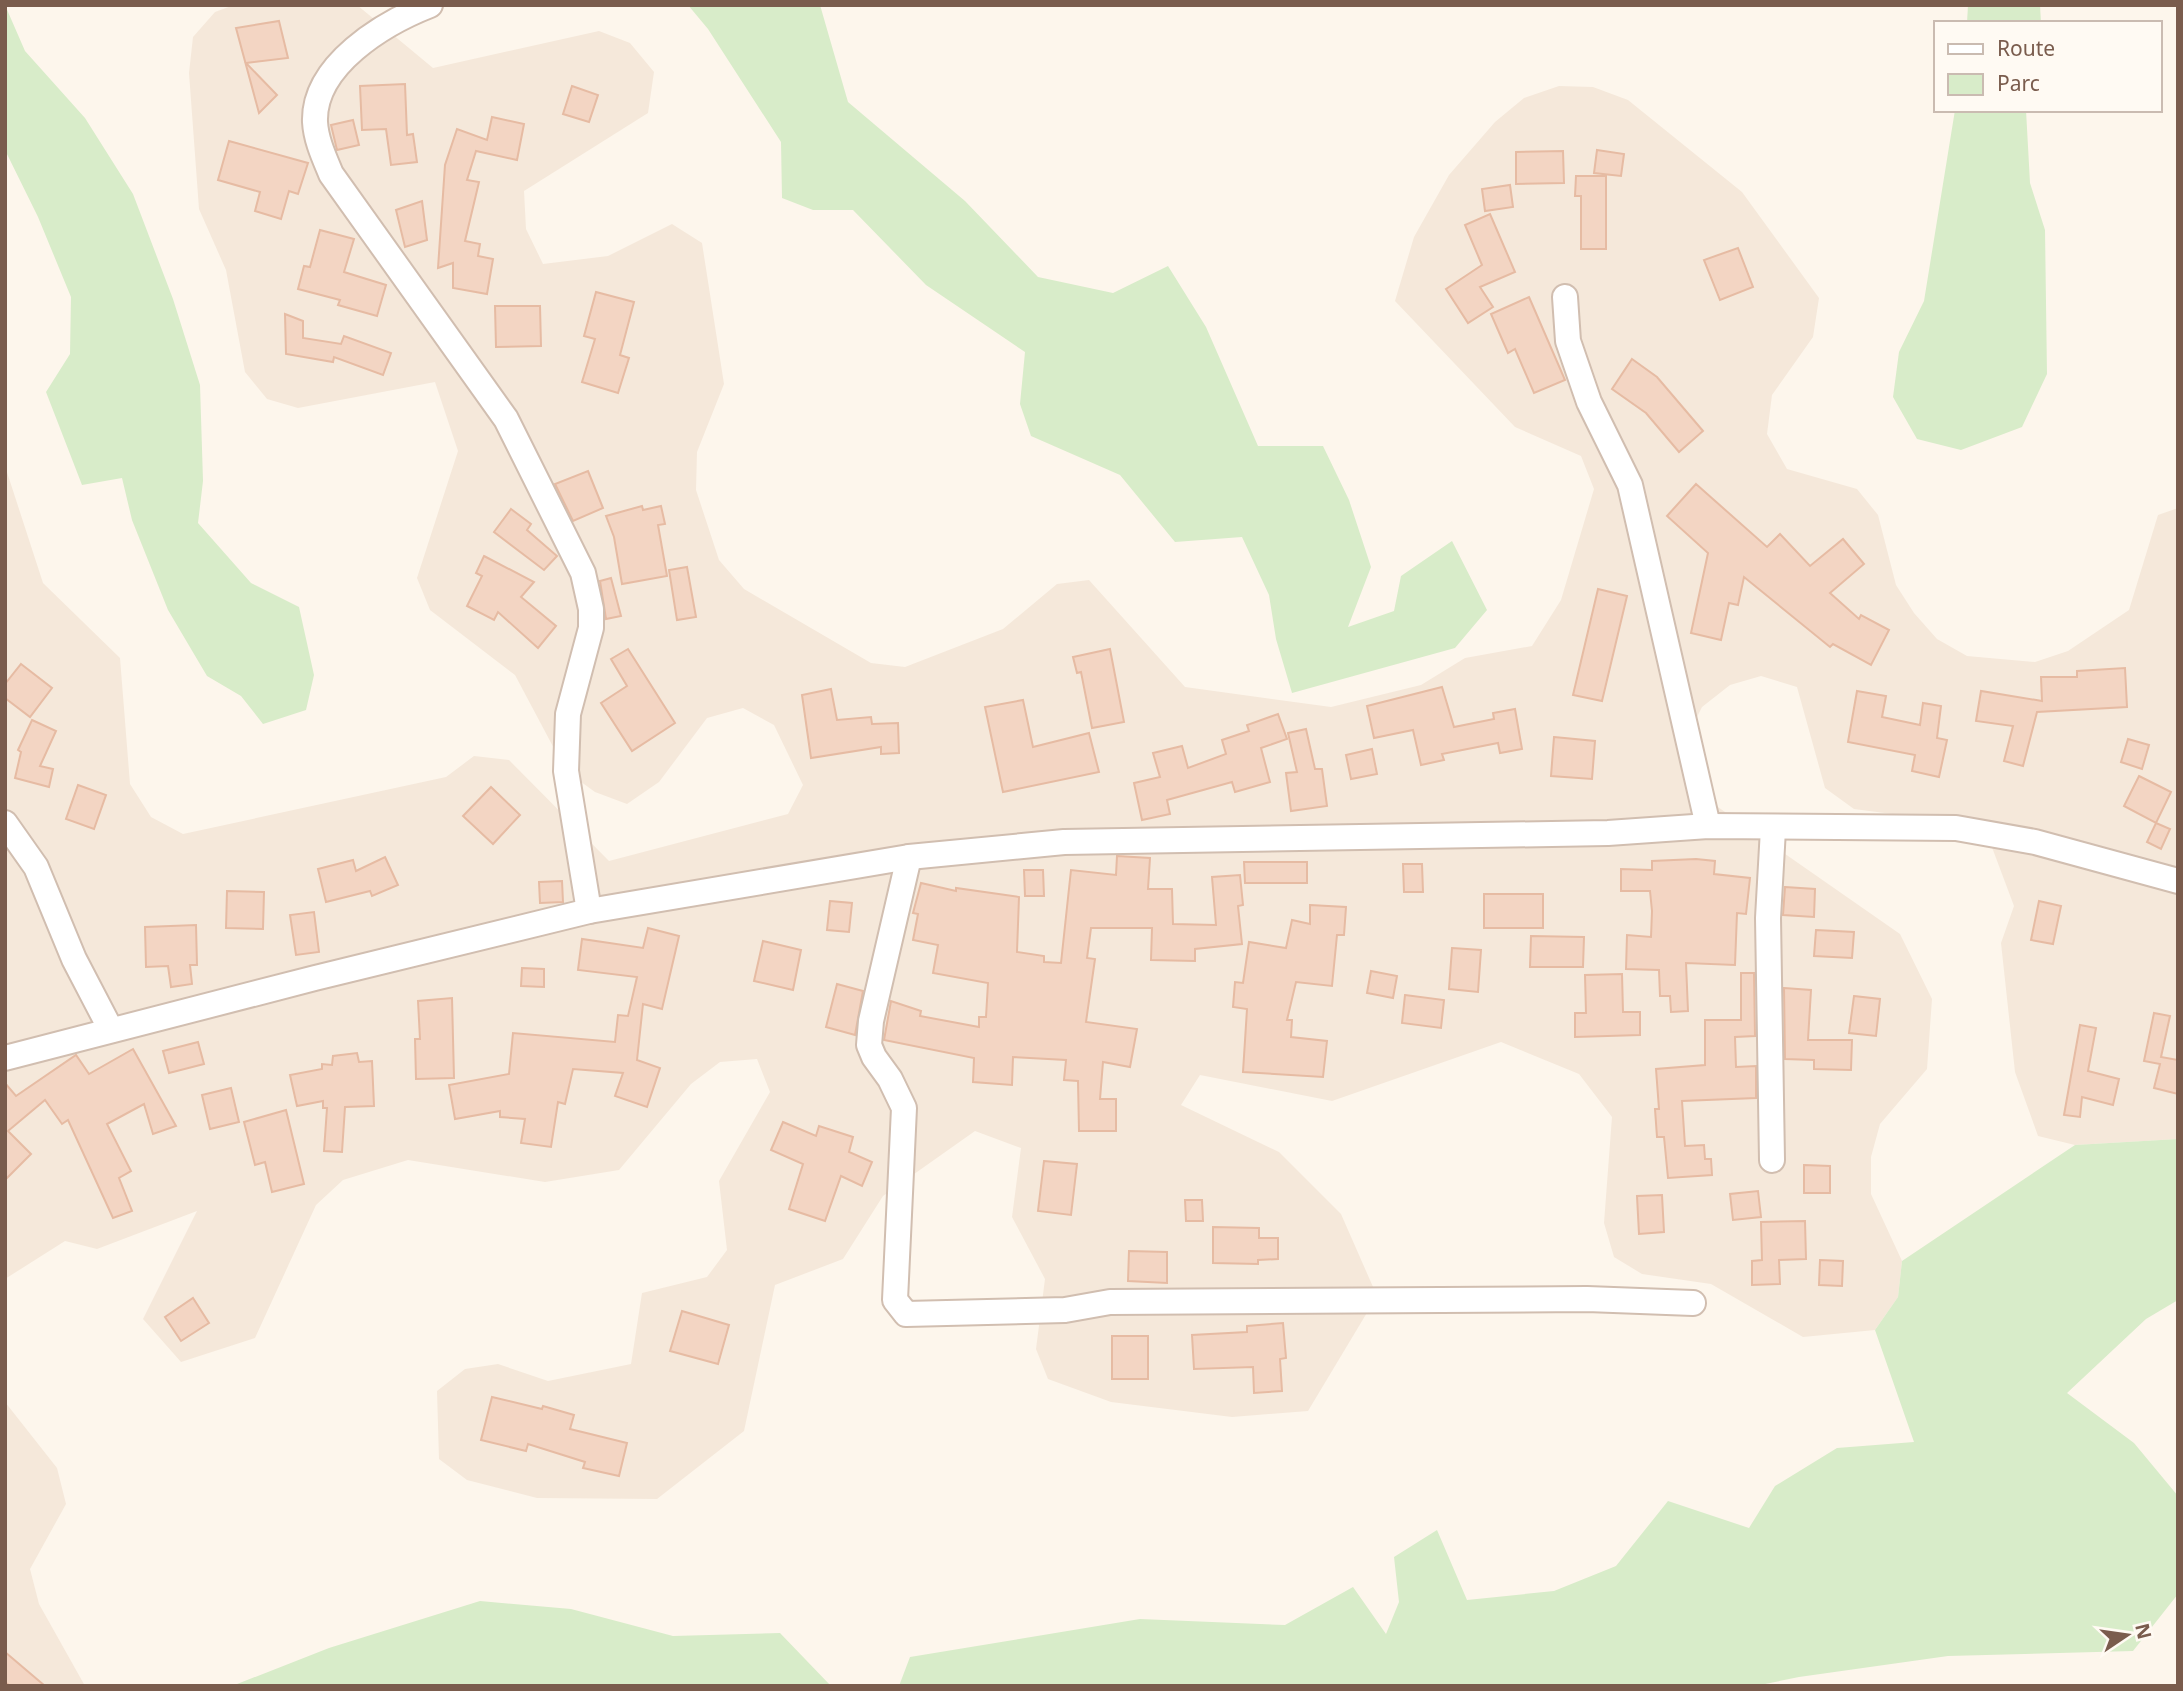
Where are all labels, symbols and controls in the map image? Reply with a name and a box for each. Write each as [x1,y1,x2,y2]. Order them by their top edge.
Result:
legend [1934,21,2162,112]
text: Route [1997,34,2055,62]
text: Parc [1997,69,2040,97]
north arrow [2092,1600,2162,1670]
text: N [2129,1621,2158,1642]

